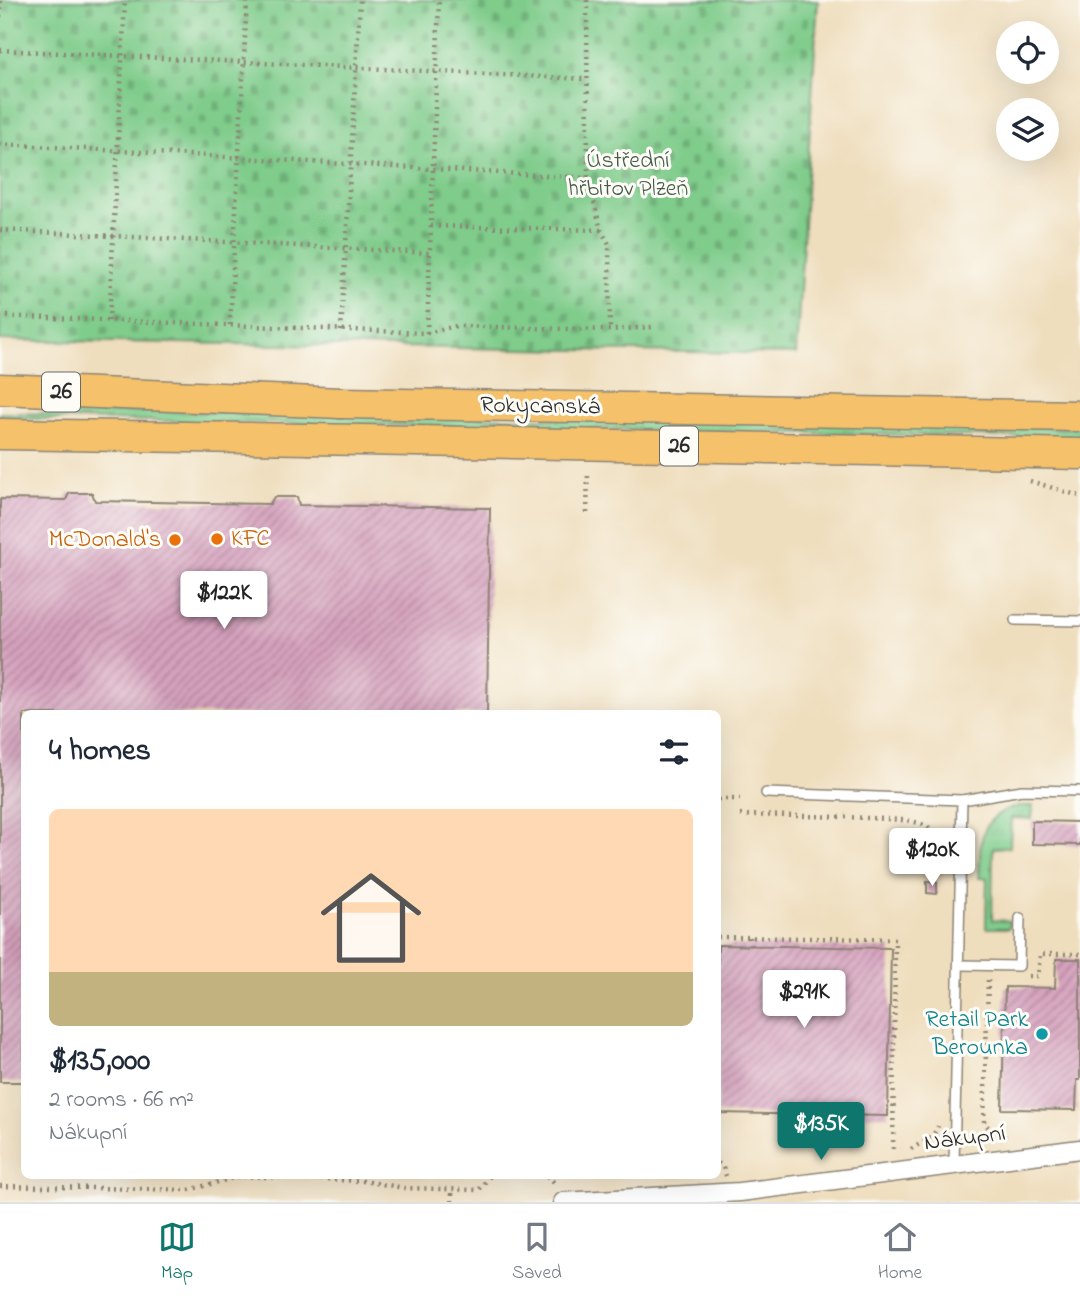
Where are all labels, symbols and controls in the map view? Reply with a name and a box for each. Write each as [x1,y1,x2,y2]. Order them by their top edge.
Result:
map controls [996,21,1059,161]
button: locate [996,21,1059,84]
button: layers [996,98,1059,161]
park label: Ústřední hřbitov Plzeň [568,144,688,207]
road number: 26 [42,372,80,412]
street label: Rokycanská [480,388,600,427]
road number: 26 [660,426,698,466]
place label: KFC [231,522,269,557]
place label: McDonald's [49,523,161,558]
marker: KFC [209,531,225,547]
marker: McDonald's [167,532,183,548]
pin: $122K [175,572,273,631]
text: $122K [196,577,252,610]
text: 4 homes [49,730,151,774]
icon: filters [655,733,693,771]
pin: $120K [883,828,981,888]
text: $120K [905,834,959,867]
icon: home [308,855,434,981]
pin: $291K [755,970,853,1030]
text: $291K [779,976,829,1009]
place label: Retail Park Berounka [925,1003,1028,1066]
marker: Retail Park Berounka [1034,1026,1050,1042]
text: $135,000 [49,1040,150,1084]
text: 2 rooms · 66 m² [49,1084,194,1117]
pin: $135K [772,1102,870,1162]
text: $135K [793,1108,849,1141]
text: Nákupní [49,1117,127,1150]
street label: Nákupní [922,1117,1008,1161]
tab: Map [158,1218,196,1287]
tab: Saved [512,1218,562,1287]
tab: Home [878,1218,922,1287]

